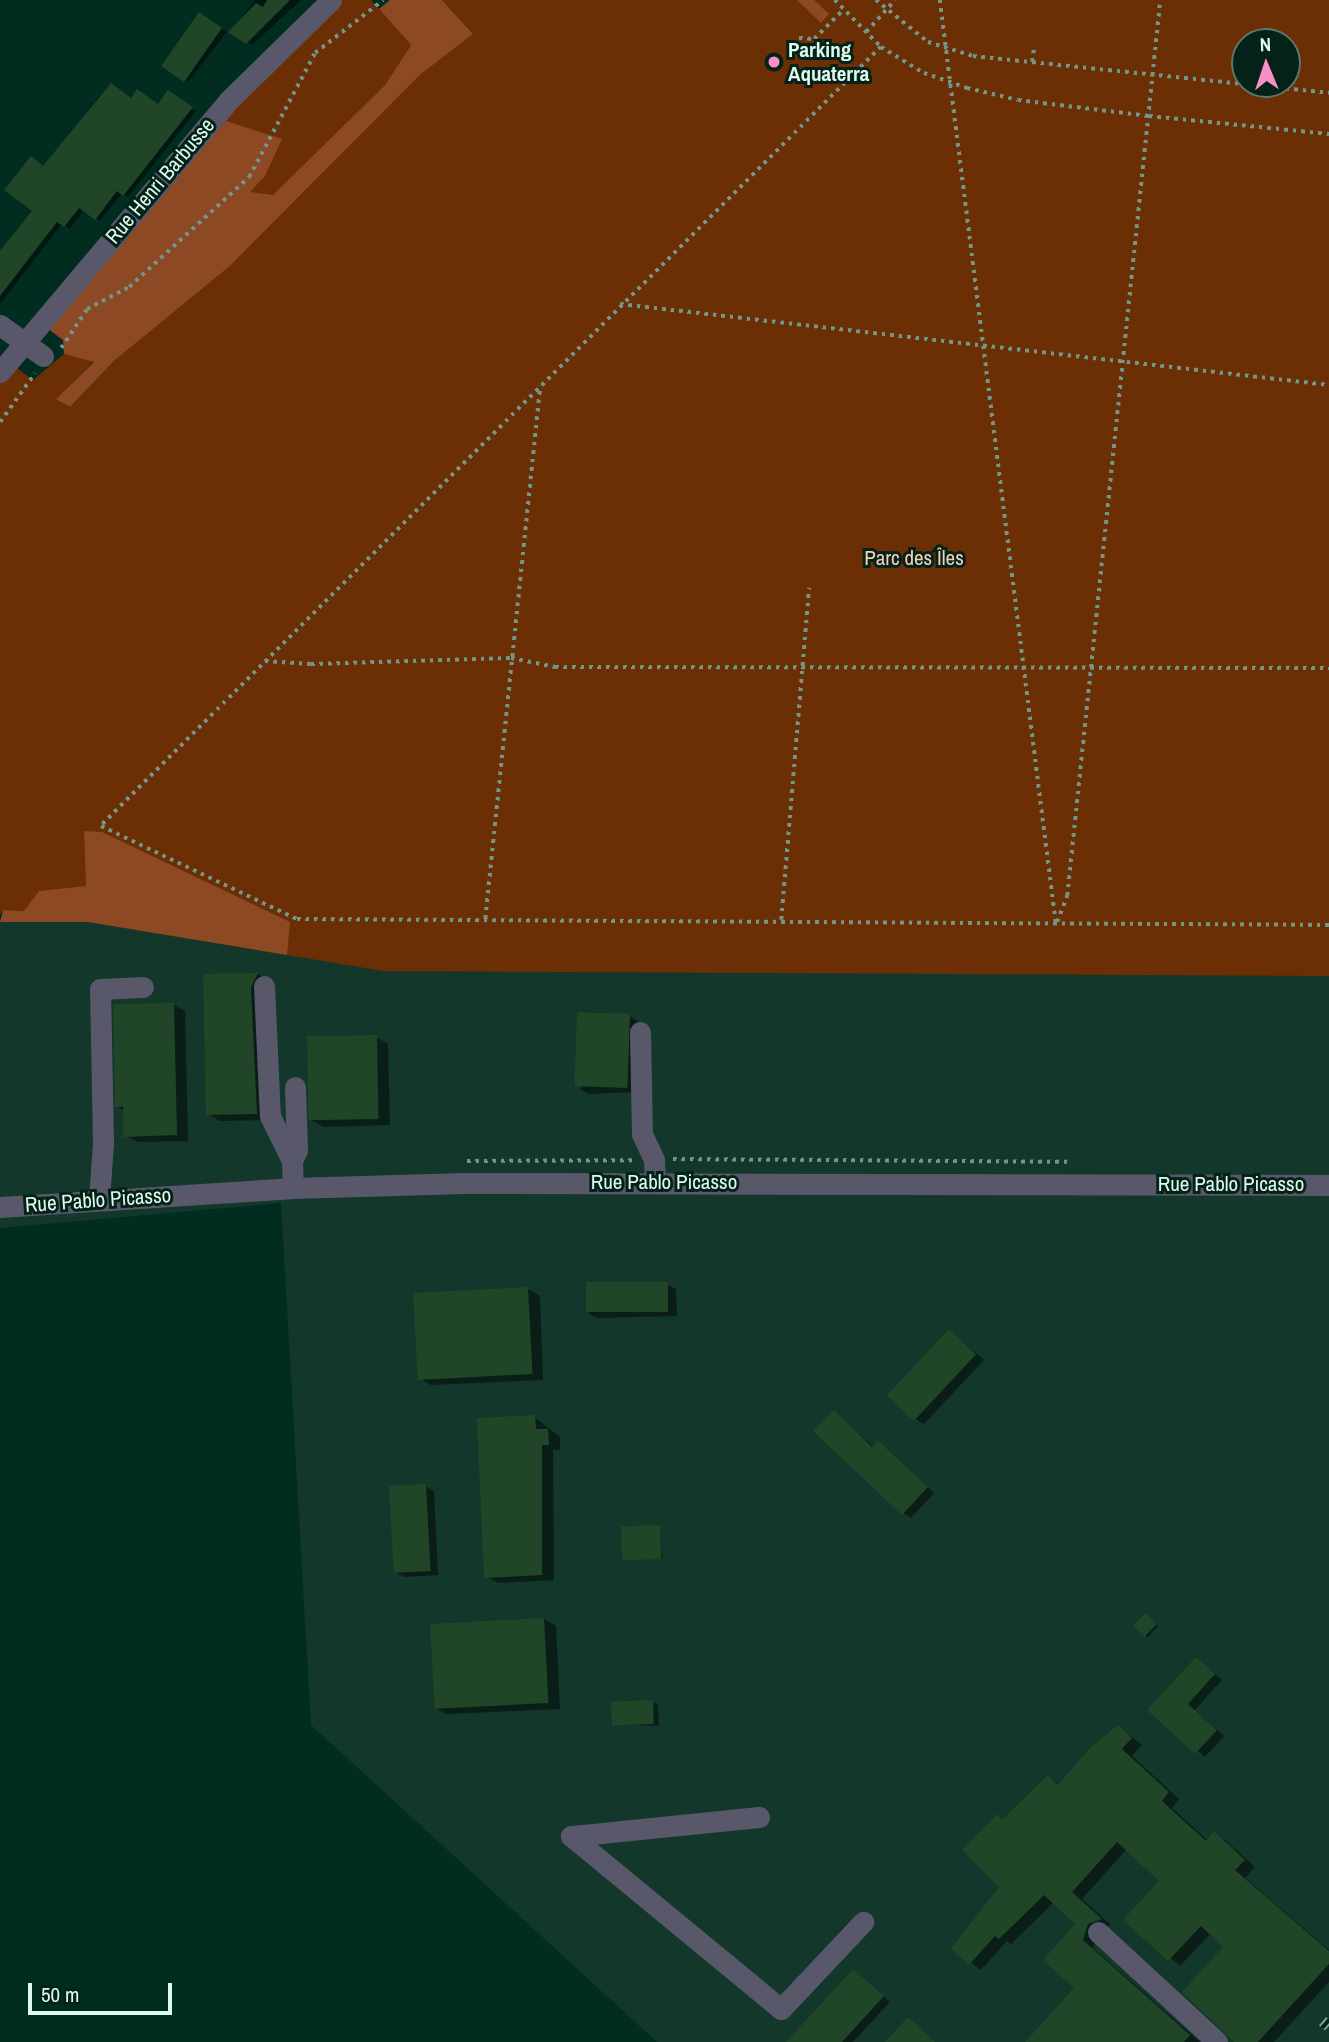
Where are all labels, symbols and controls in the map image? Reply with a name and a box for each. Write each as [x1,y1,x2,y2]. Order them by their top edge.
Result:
north arrow [1231,28,1301,98]
text: N [1259,31,1271,57]
place label: Parking Aquaterra [788,37,869,87]
marker: Parking Aquaterra [766,54,782,70]
street label: Rue Henri Barbusse [100,113,220,249]
park label: Parc des Îles [864,545,964,571]
street label: Rue Pablo Picasso [591,1169,737,1195]
street label: Rue Pablo Picasso [1158,1171,1304,1197]
street label: Rue Pablo Picasso [24,1182,172,1218]
scale bar [32,1968,175,2012]
text: 50 m [41,1980,79,2009]

